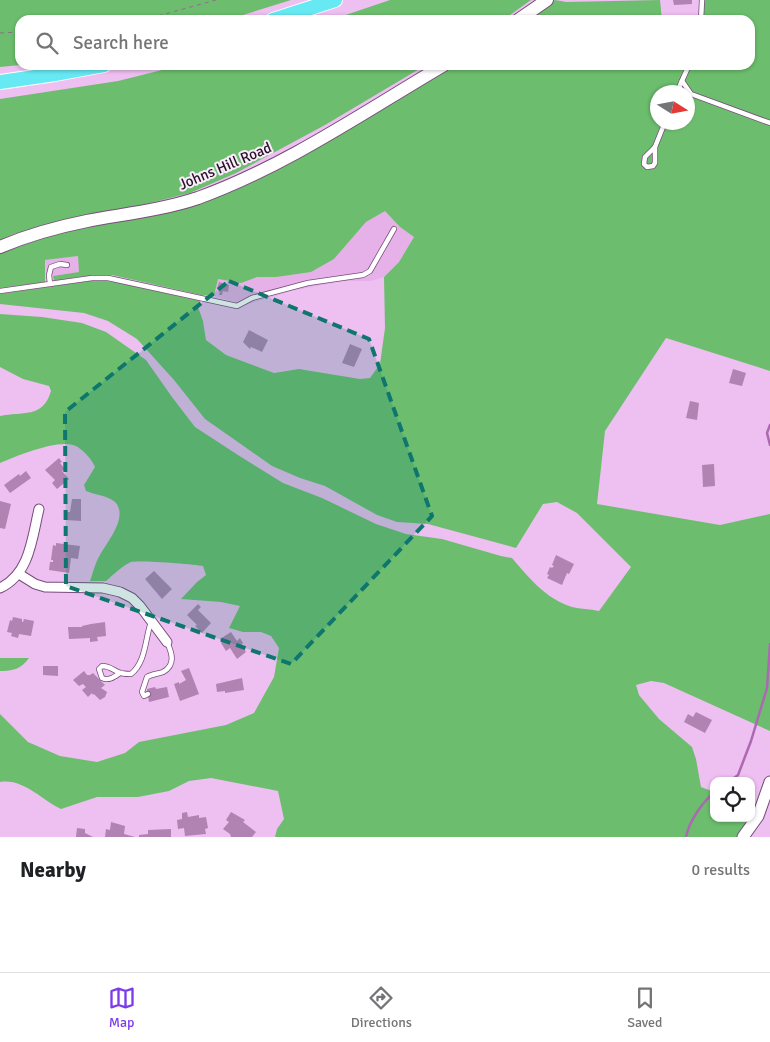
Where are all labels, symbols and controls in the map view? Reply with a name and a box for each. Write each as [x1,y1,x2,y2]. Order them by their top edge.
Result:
search box [15,15,755,70]
icon: search [33,29,61,57]
text: Search here [73,31,169,55]
north arrow [650,85,695,130]
street label: Johns Hill Road [176,138,274,194]
map controls [710,777,755,822]
button: locate [710,777,755,822]
text: Nearby [20,857,86,883]
text: 0 results [691,860,750,880]
tab: Map [108,984,136,1031]
tab: Directions [351,984,412,1031]
tab: Saved [627,984,662,1031]

